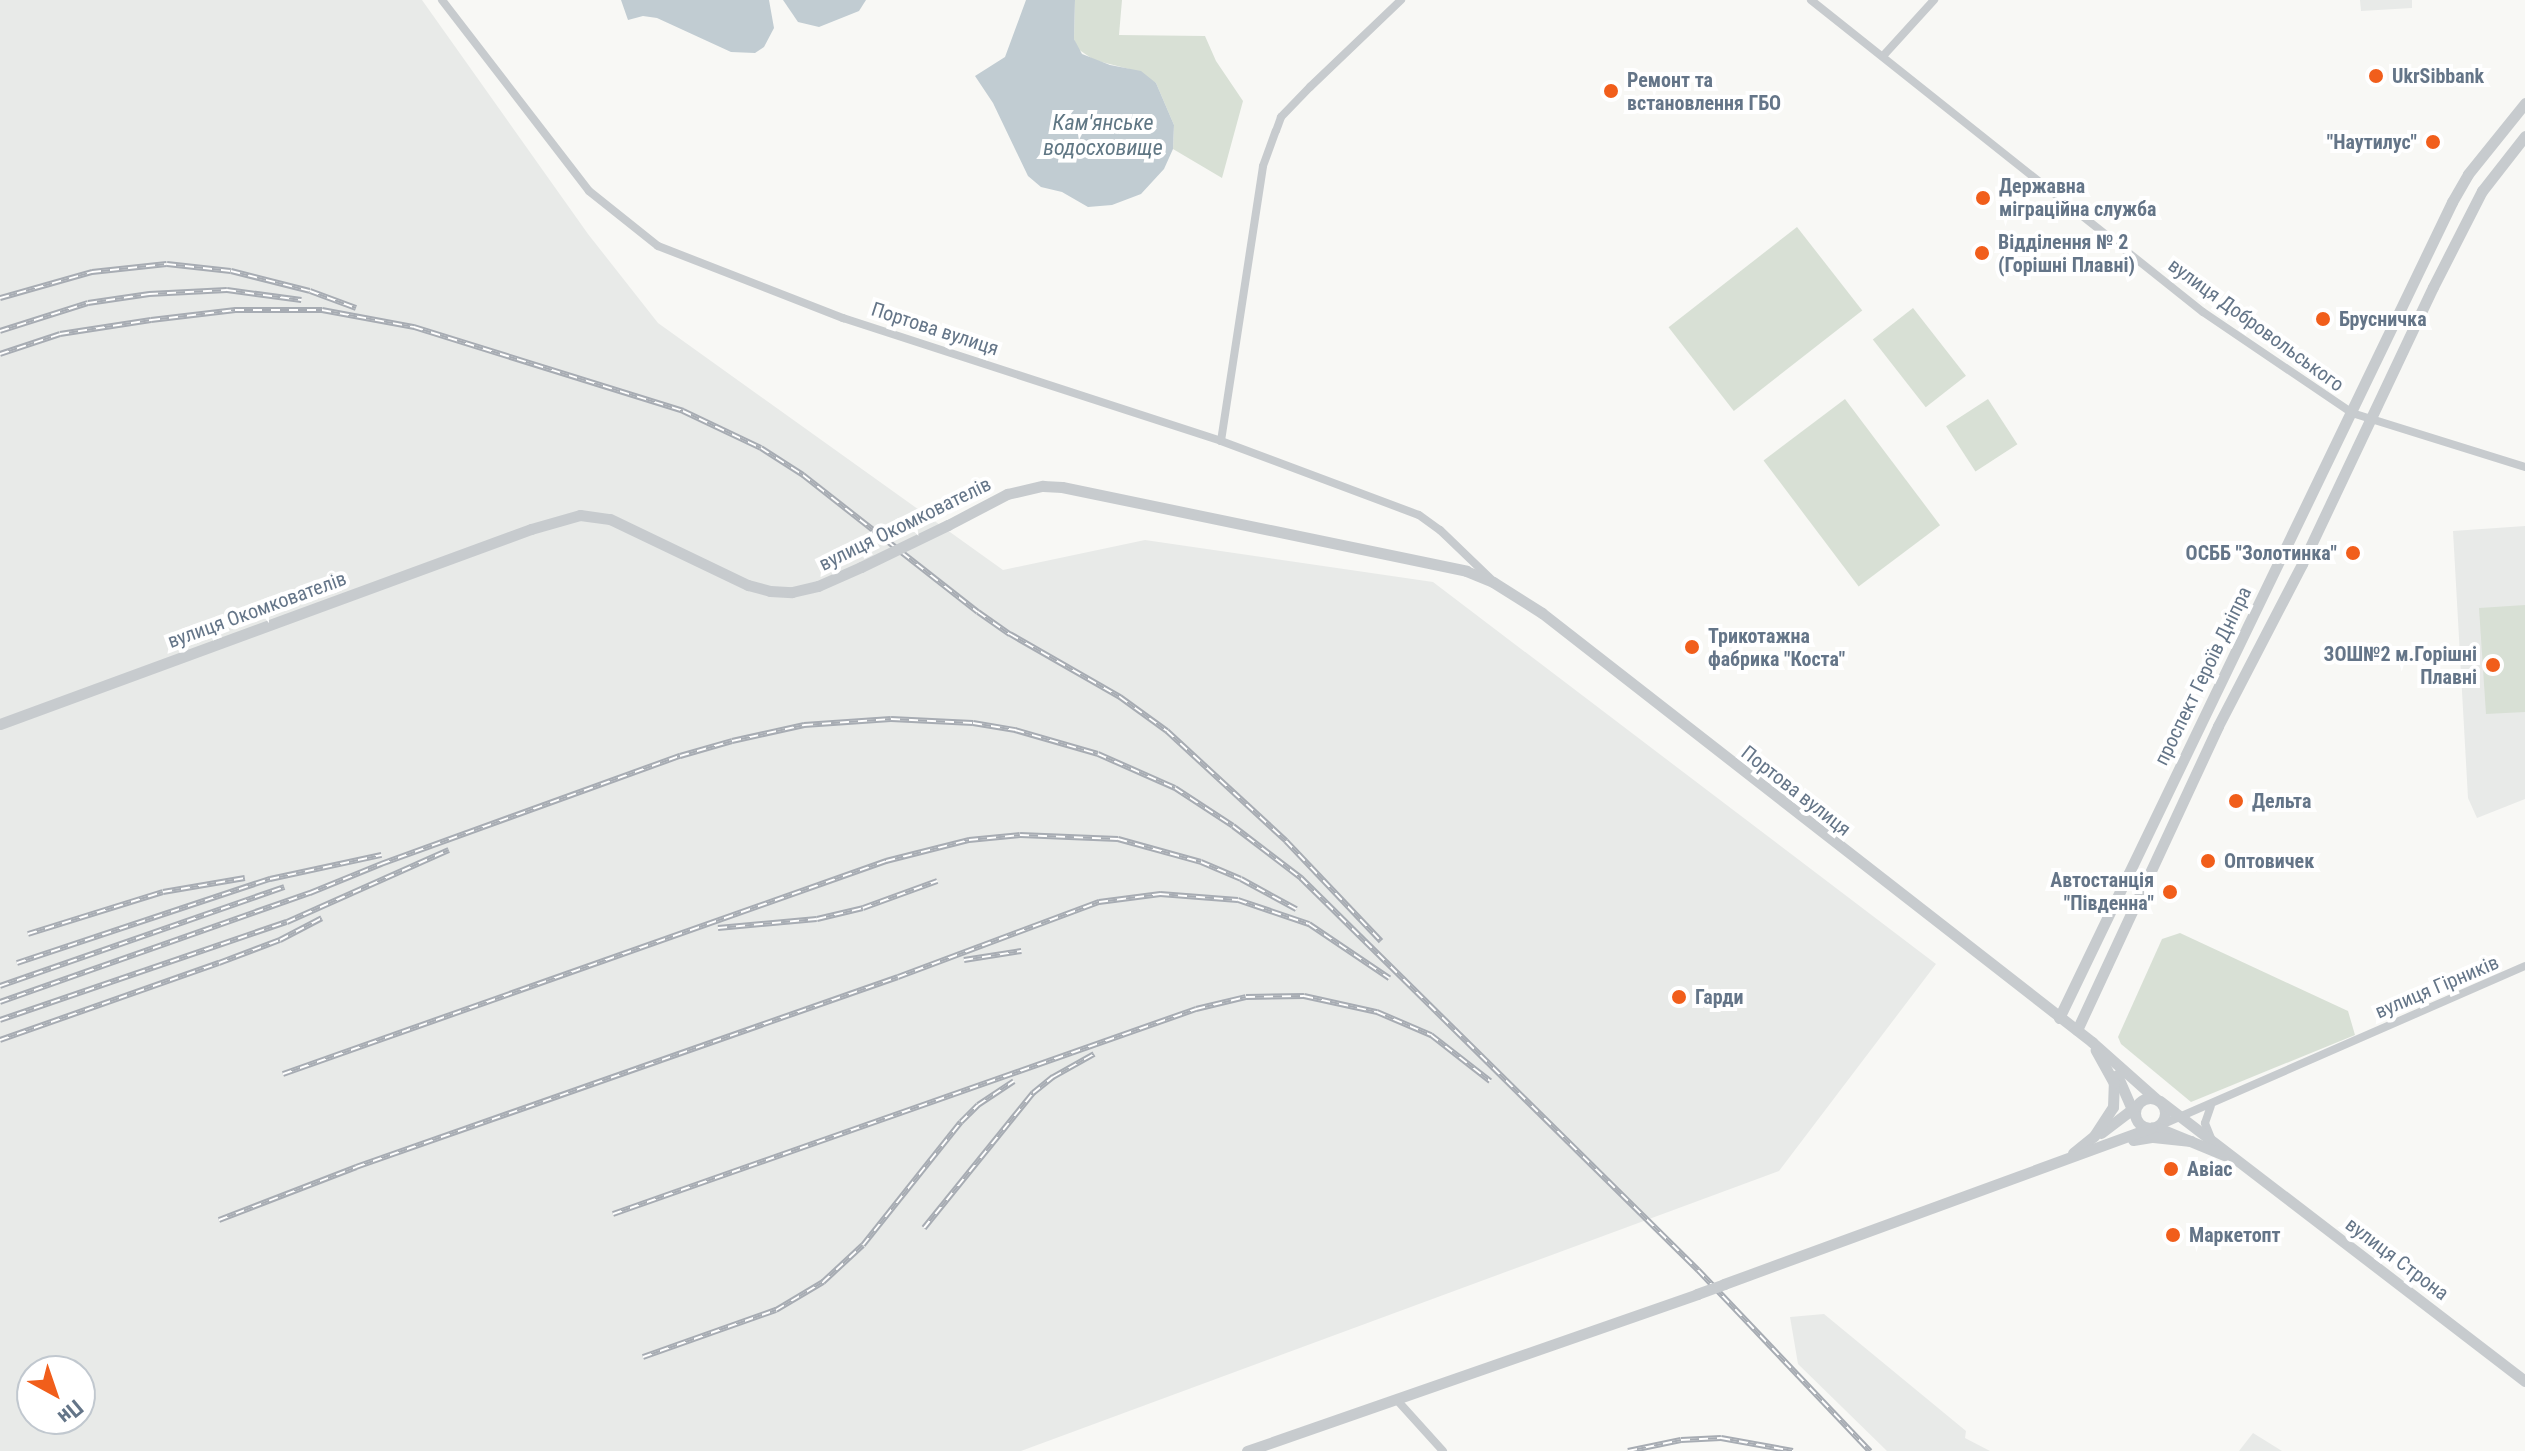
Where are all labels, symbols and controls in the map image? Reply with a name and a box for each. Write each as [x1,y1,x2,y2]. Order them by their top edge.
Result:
place label: UkrSibbank [2392,64,2484,88]
marker: UkrSibbank [2367,67,2385,85]
place label: Ремонт та встановлення ГБО [1627,68,1781,115]
marker: Ремонт та встановлення ГБО [1602,82,1620,100]
water label: Кам'янське водосховище [1043,109,1163,160]
place label: "Наутилус" [2327,130,2417,154]
marker: "Наутилус" [2424,133,2442,151]
place label: Державна міграційна служба [1999,174,2157,221]
marker: Державна міграційна служба [1974,189,1992,207]
place label: Відділення № 2 (Горішні Плавні) [1998,230,2135,277]
marker: Відділення № 2 (Горішні Плавні) [1973,244,1991,262]
street label: вулиця Добровольського [2164,253,2348,397]
street label: Портова вулиця [868,297,1002,361]
place label: Брусничка [2339,307,2427,331]
marker: Брусничка [2314,310,2332,328]
street label: вулиця Окомкователів [815,472,995,576]
place label: ОСББ "Золотинка" [2186,541,2337,565]
marker: ОСББ "Золотинка" [2344,544,2362,562]
street label: вулиця Окомкователів [164,567,350,653]
street label: проспект Героїв Дніпра [2149,583,2257,769]
place label: Трикотажна фабрика "Коста" [1708,624,1845,671]
marker: Трикотажна фабрика "Коста" [1683,638,1701,656]
place label: ЗОШ№2 м.Горішні Плавні [2324,642,2477,689]
marker: ЗОШ№2 м.Горішні Плавні [2484,656,2502,674]
street label: Портова вулиця [1736,741,1856,841]
place label: Дельта [2252,789,2311,813]
marker: Дельта [2227,792,2245,810]
place label: Оптовичек [2224,849,2314,873]
marker: Оптовичек [2199,852,2217,870]
place label: Автостанція "Південна" [2050,868,2154,915]
marker: Автостанція "Південна" [2161,883,2179,901]
street label: вулиця Гірників [2372,950,2502,1024]
place label: Гарди [1695,985,1743,1009]
marker: Гарди [1670,988,1688,1006]
place label: Авіас [2187,1157,2233,1181]
marker: Авіас [2162,1160,2180,1178]
street label: вулиця Строна [2341,1213,2453,1305]
place label: Маркетопт [2189,1223,2281,1247]
marker: Маркетопт [2164,1226,2182,1244]
north arrow [16,1355,96,1435]
text: Пн [53,1395,88,1430]

